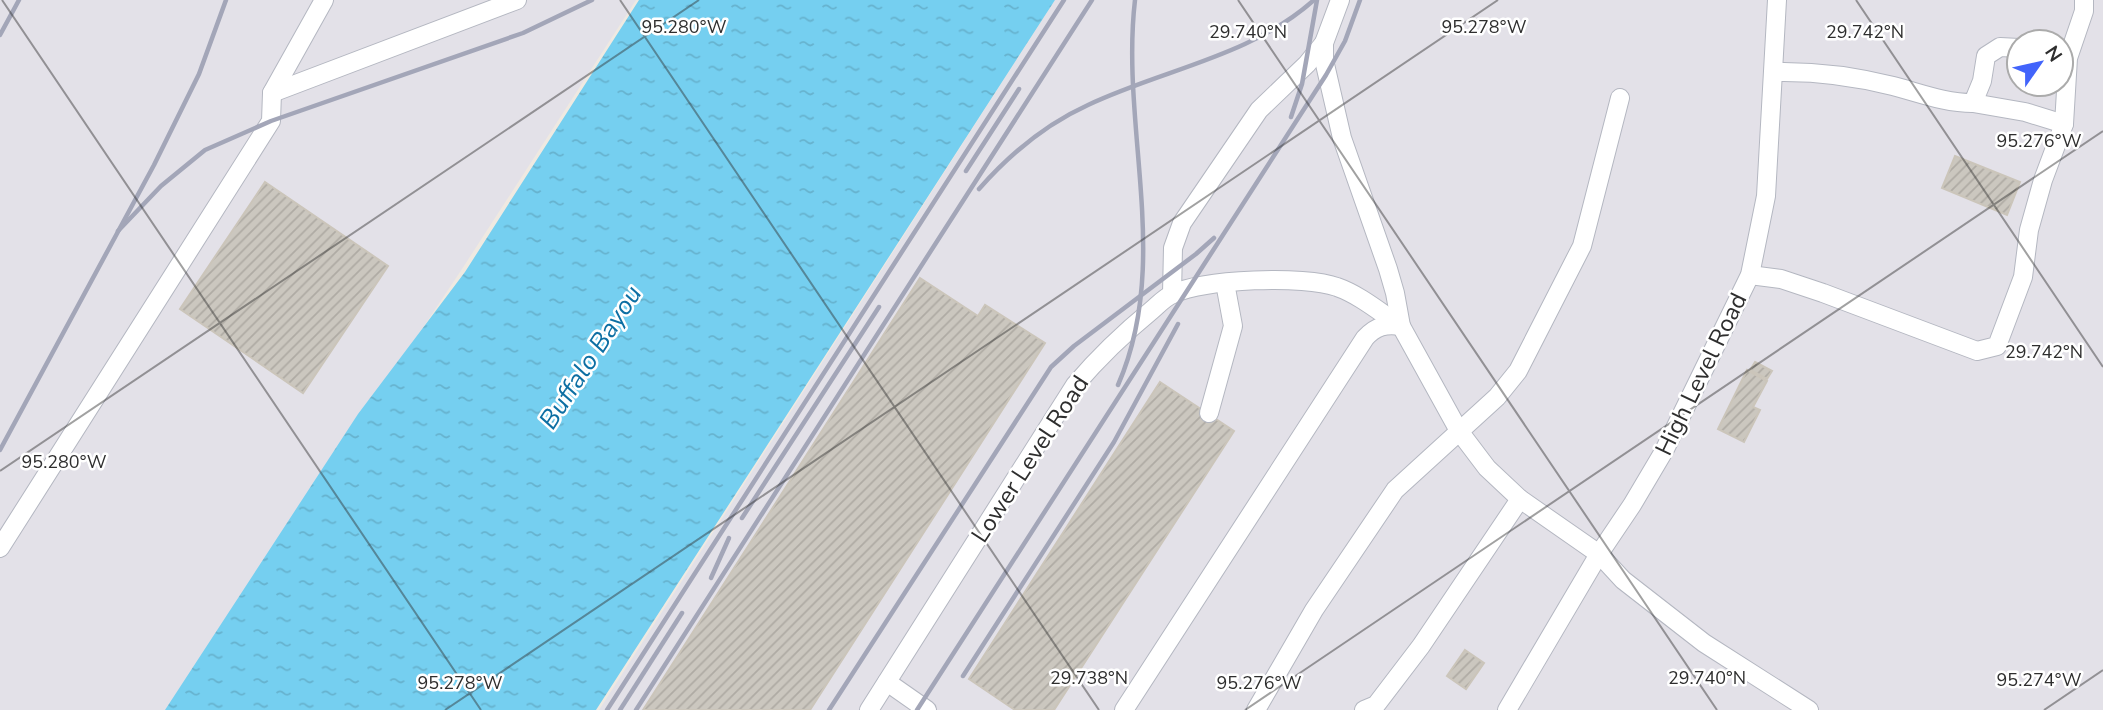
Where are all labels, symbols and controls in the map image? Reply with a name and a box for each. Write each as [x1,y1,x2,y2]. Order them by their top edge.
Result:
text: 95.280°W [642,15,727,39]
text: 95.278°W [1442,15,1527,39]
text: 29.740°N [1209,20,1287,44]
text: 29.742°N [1826,20,1904,44]
north arrow [2005,28,2075,98]
text: N [2039,41,2068,67]
text: 95.276°W [1997,129,2082,153]
water label: Buffalo Bayou [531,279,650,436]
street label: High Level Road [1648,287,1754,461]
text: 29.742°N [2005,340,2083,364]
street label: Lower Level Road [964,369,1096,549]
text: 95.280°W [22,450,107,474]
text: 29.738°N [1050,666,1128,690]
text: 29.740°N [1668,666,1746,690]
text: 95.274°W [1997,668,2082,692]
text: 95.278°W [418,671,503,695]
text: 95.276°W [1217,671,1302,695]

